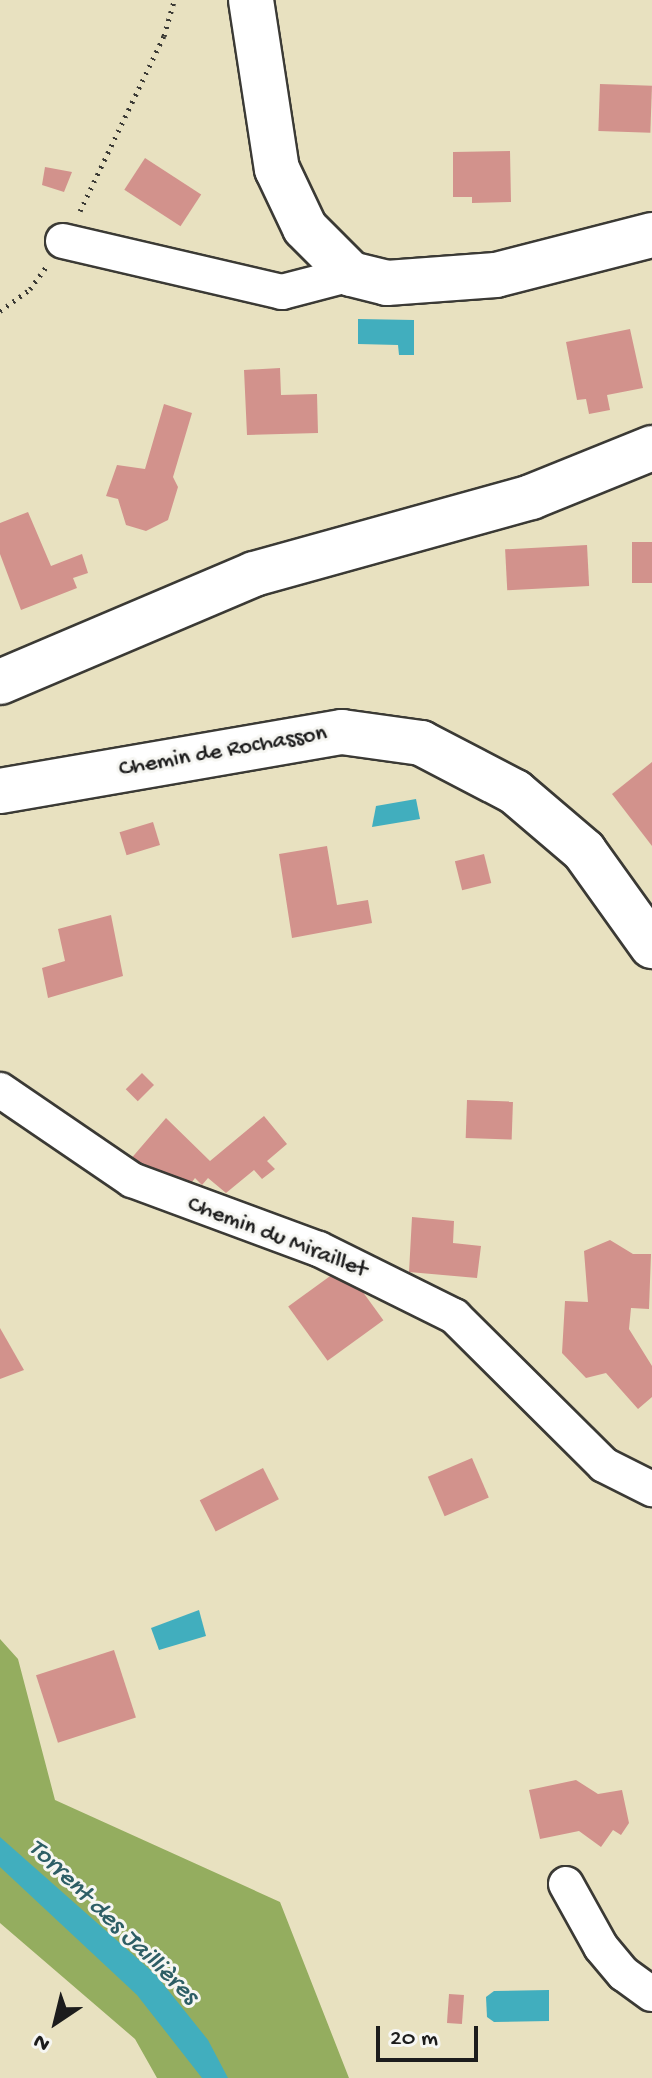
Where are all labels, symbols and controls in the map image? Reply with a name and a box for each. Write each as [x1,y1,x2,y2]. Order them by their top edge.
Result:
street label: Chemin de Rochasson [117,720,329,784]
street label: Chemin du Miraillet [183,1190,371,1286]
water label: Torrent des Jaillières [20,1833,204,2013]
north arrow [16,1982,96,2062]
scale bar [380,2010,482,2060]
text: 20 m [390,2025,438,2054]
text: N [29,2027,56,2056]

